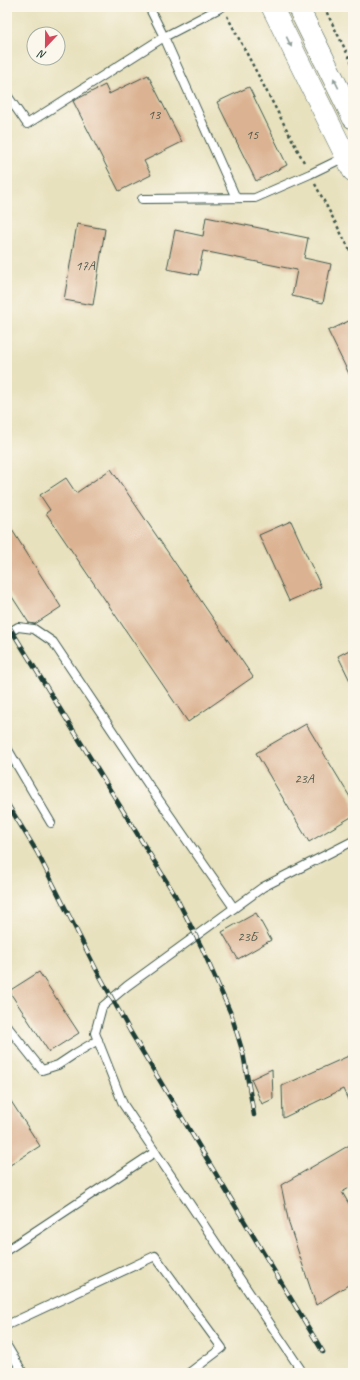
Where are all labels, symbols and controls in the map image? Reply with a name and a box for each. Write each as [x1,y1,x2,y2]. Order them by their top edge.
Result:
north arrow [26,26,66,66]
one-way arrow [286,36,292,48]
text: N [34,47,48,63]
one-way arrow [332,77,339,89]
house number: 13 [148,106,162,123]
house number: 15 [246,126,259,143]
house number: 17А [75,257,96,274]
house number: 23А [294,770,315,787]
house number: 23Б [237,928,260,945]

